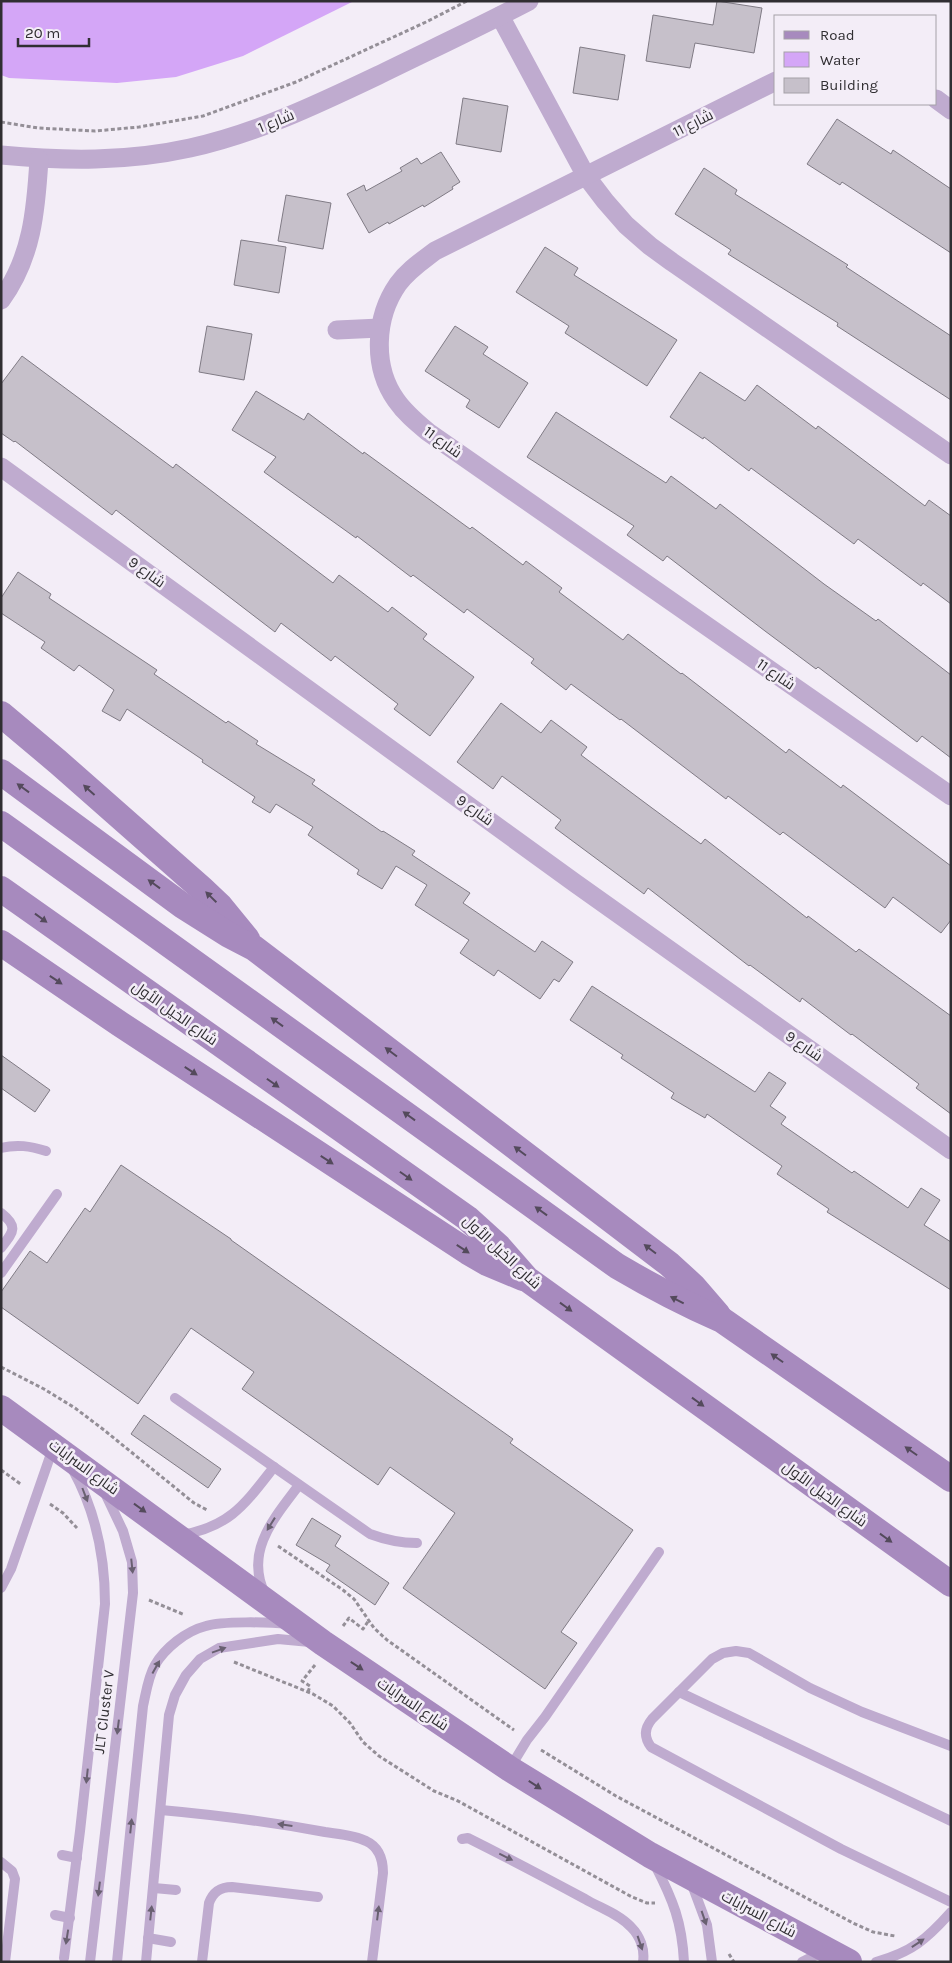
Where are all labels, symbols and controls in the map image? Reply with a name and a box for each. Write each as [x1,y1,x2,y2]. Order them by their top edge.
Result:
scale bar [18,15,89,47]
legend [774,15,937,105]
text: 20 m [25,24,60,42]
text: Road [820,26,855,44]
text: Water [820,51,861,69]
text: Building [820,76,878,94]
street label: شارع 11 [670,105,717,142]
street label: شارع 1 [255,106,298,138]
street label: شارع 11 [419,422,466,463]
street label: شارع 9 [124,553,169,593]
street label: شارع 11 [752,654,799,695]
one-way arrow [16,783,30,793]
one-way arrow [83,784,96,795]
street label: شارع 9 [452,791,497,831]
one-way arrow [147,879,161,889]
one-way arrow [205,891,217,903]
one-way arrow [34,912,47,923]
one-way arrow [49,975,62,985]
street label: شارع الخيل الأول [128,977,221,1051]
one-way arrow [270,1017,284,1027]
street label: شارع 9 [781,1027,826,1067]
one-way arrow [384,1047,398,1057]
one-way arrow [184,1066,197,1075]
one-way arrow [266,1078,280,1088]
one-way arrow [403,1111,416,1122]
one-way arrow [514,1145,527,1156]
one-way arrow [320,1155,333,1164]
one-way arrow [399,1171,413,1181]
one-way arrow [534,1206,548,1216]
street label: شارع الخيل الأول [458,1211,545,1294]
one-way arrow [456,1244,469,1253]
one-way arrow [643,1244,657,1254]
one-way arrow [670,1296,684,1304]
one-way arrow [559,1302,573,1312]
one-way arrow [771,1353,784,1363]
one-way arrow [691,1397,705,1407]
street label: شارع السرايات [44,1436,123,1500]
one-way arrow [904,1446,918,1456]
street label: شارع الخيل الأول [778,1457,871,1532]
one-way arrow [81,1488,89,1503]
one-way arrow [133,1503,146,1514]
one-way arrow [266,1518,275,1531]
one-way arrow [879,1533,893,1543]
one-way arrow [128,1558,136,1574]
one-way arrow [212,1646,227,1654]
one-way arrow [152,1659,160,1674]
one-way arrow [350,1661,363,1670]
street label: JLT Cluster V [90,1668,118,1755]
street label: شارع السرايات [373,1674,452,1736]
one-way arrow [114,1719,122,1735]
one-way arrow [83,1768,91,1784]
one-way arrow [529,1780,542,1790]
one-way arrow [127,1818,135,1834]
one-way arrow [276,1821,292,1829]
one-way arrow [499,1853,513,1861]
one-way arrow [95,1881,103,1897]
street label: شارع السرايات [718,1887,800,1943]
one-way arrow [147,1905,155,1921]
one-way arrow [374,1905,382,1921]
one-way arrow [701,1911,709,1926]
one-way arrow [63,1930,71,1946]
one-way arrow [636,1936,644,1951]
one-way arrow [911,1938,925,1948]

